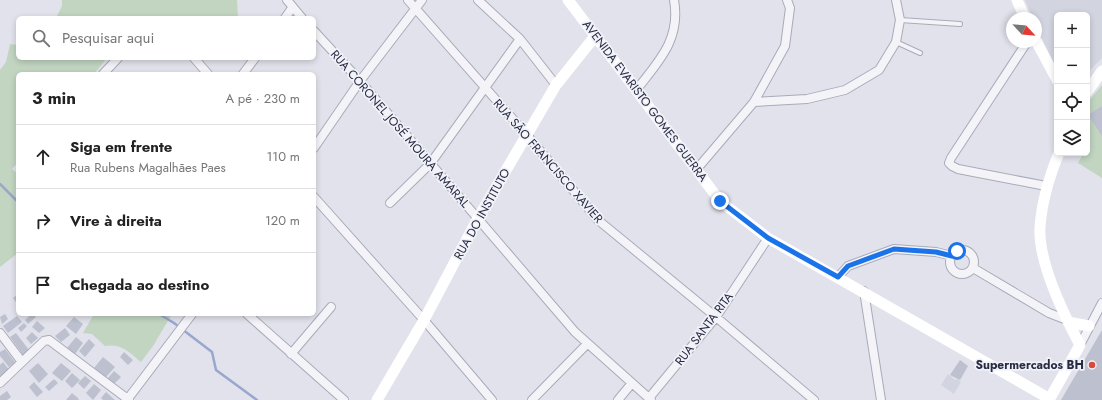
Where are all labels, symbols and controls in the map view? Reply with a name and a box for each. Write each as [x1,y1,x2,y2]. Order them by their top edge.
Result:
north arrow [1006,12,1042,48]
map controls [1054,12,1090,156]
button: + [1054,12,1090,48]
search box [16,16,316,60]
street label: AVENIDA EVARISTO GOMES GUERRA [578,16,712,186]
icon: search [30,27,52,49]
text: Pesquisar aqui [62,27,154,49]
street label: RUA CORONEL JOSÉ MOURA AMARAL [326,46,474,212]
button: − [1054,48,1090,84]
button: locate [1054,84,1090,120]
text: 3 min [32,86,76,110]
text: A pé · 230 m [225,89,300,108]
street label: RUA SÃO FRANCISCO XAVIER [489,95,607,227]
button: layers [1054,120,1090,156]
text: Siga em frente [70,136,172,158]
icon: ahead [32,146,54,168]
text: 110 m [266,147,300,166]
text: Rua Rubens Magalhães Paes [70,158,226,177]
street label: RUA DO INSTITUTO [449,165,515,263]
route end [711,192,729,210]
icon: right [32,210,54,232]
text: Vire à direita [70,210,162,232]
text: 120 m [265,211,300,230]
route start [948,242,966,260]
icon: arrive [32,274,54,296]
text: Chegada ao destino [70,274,209,296]
street label: RUA SANTA RITA [671,289,738,369]
place label: Supermercados BH [976,356,1084,374]
marker: Supermercados BH [1087,360,1097,370]

